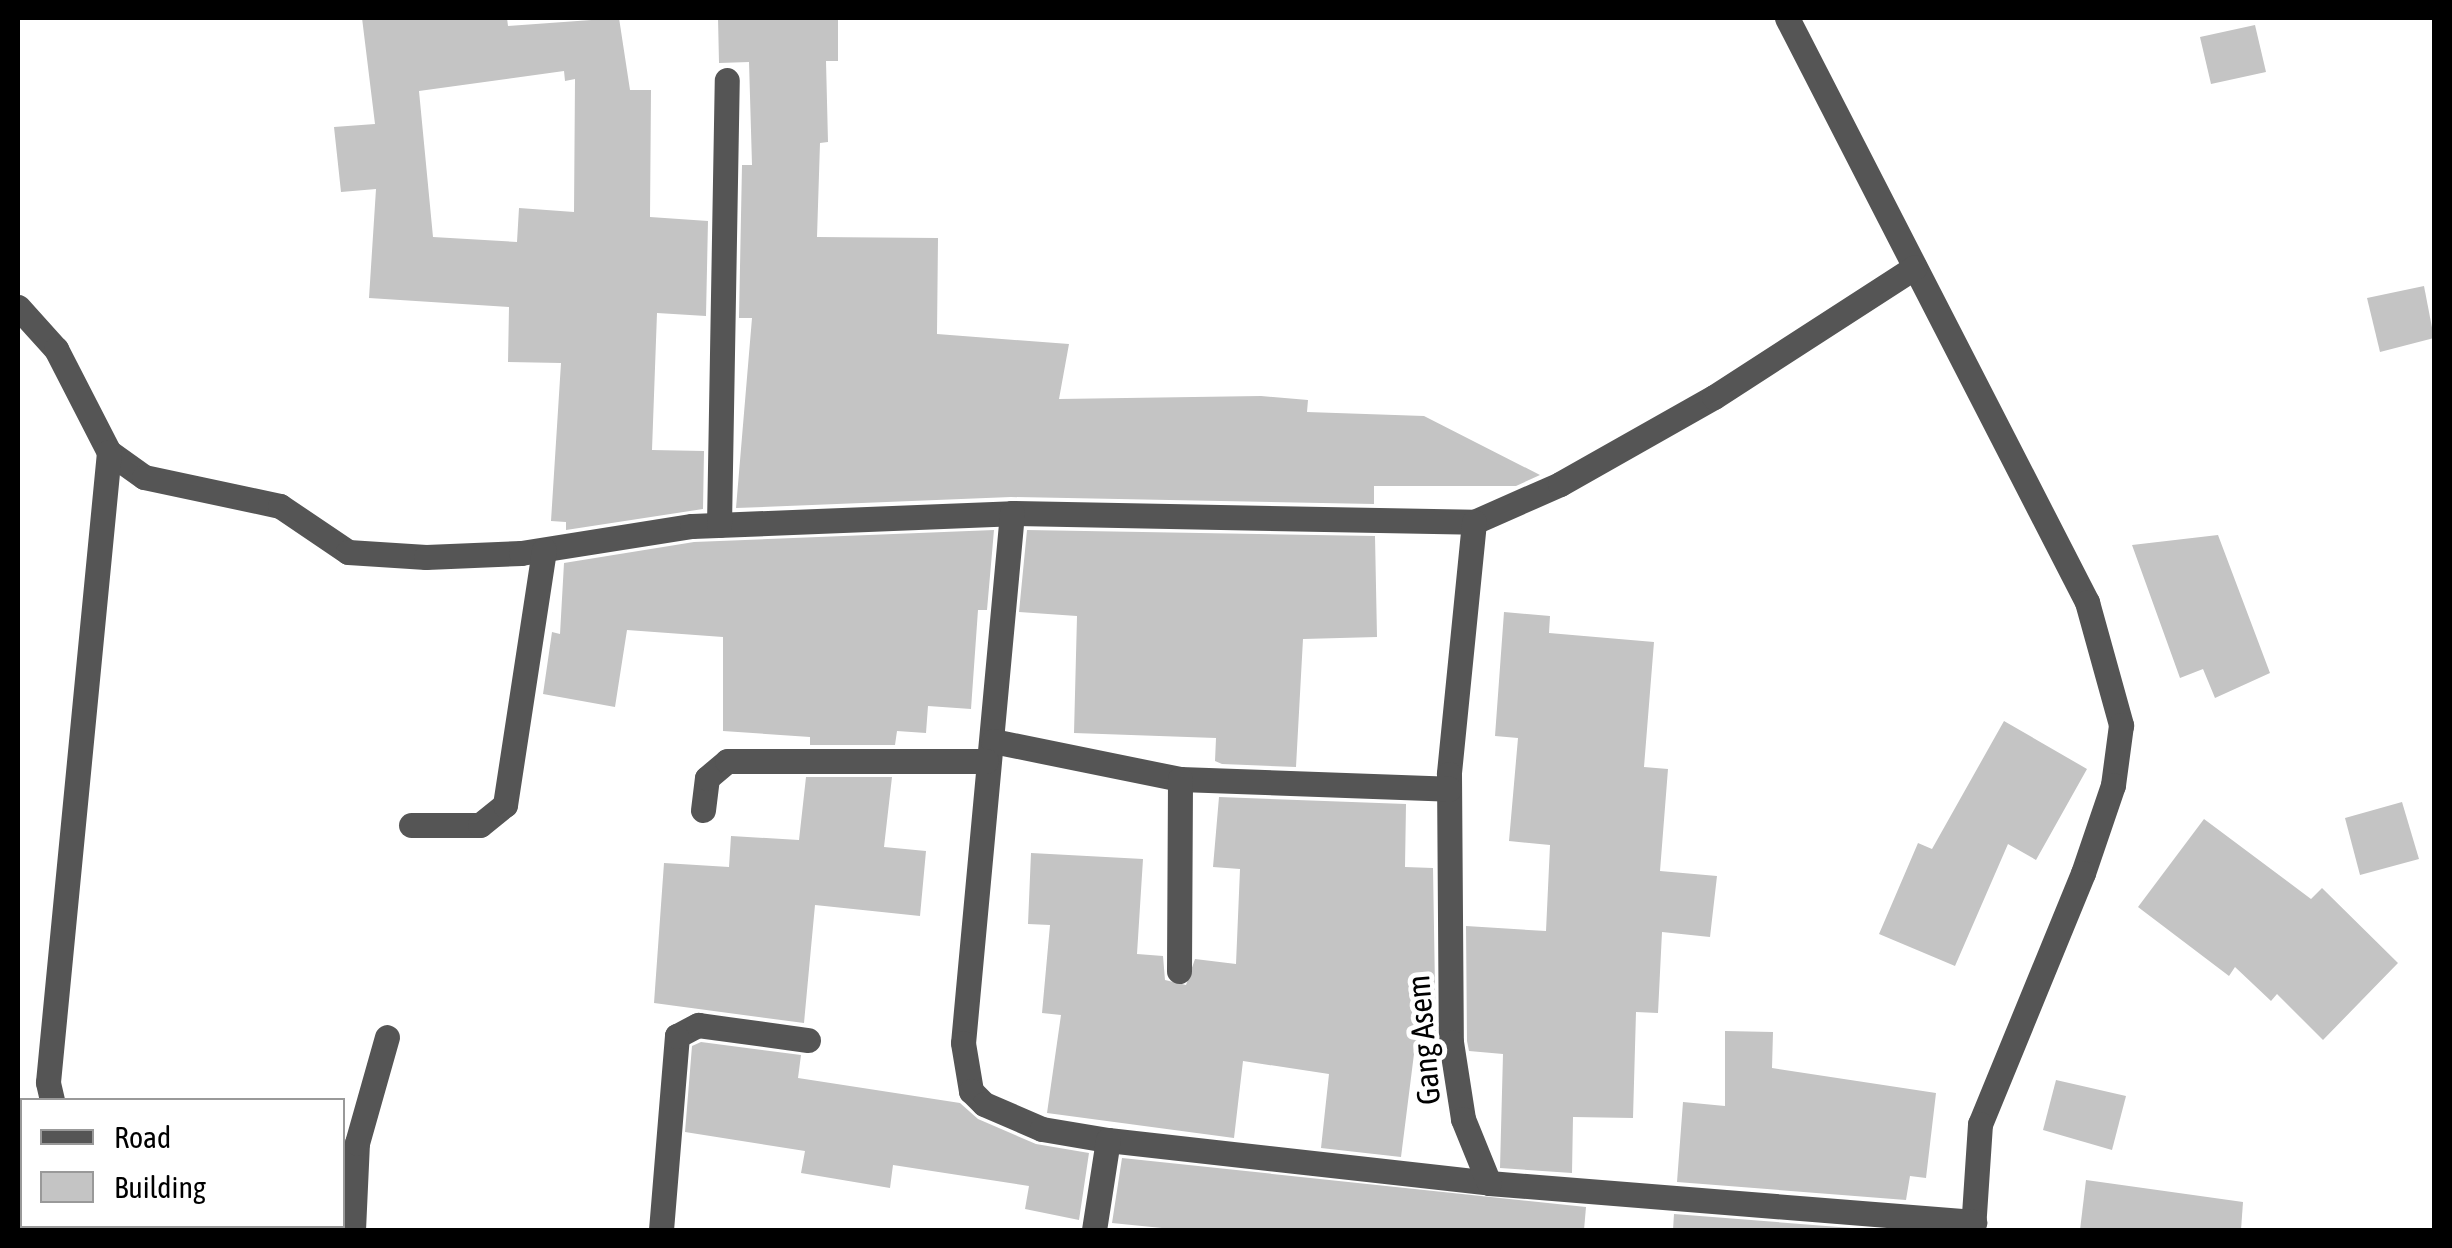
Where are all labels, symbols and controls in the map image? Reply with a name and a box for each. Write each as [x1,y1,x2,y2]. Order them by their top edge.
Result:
street label: Gang Asem [1399,974,1449,1106]
legend [20,1098,345,1228]
text: Road [114,1120,171,1154]
text: Building [114,1170,206,1204]

